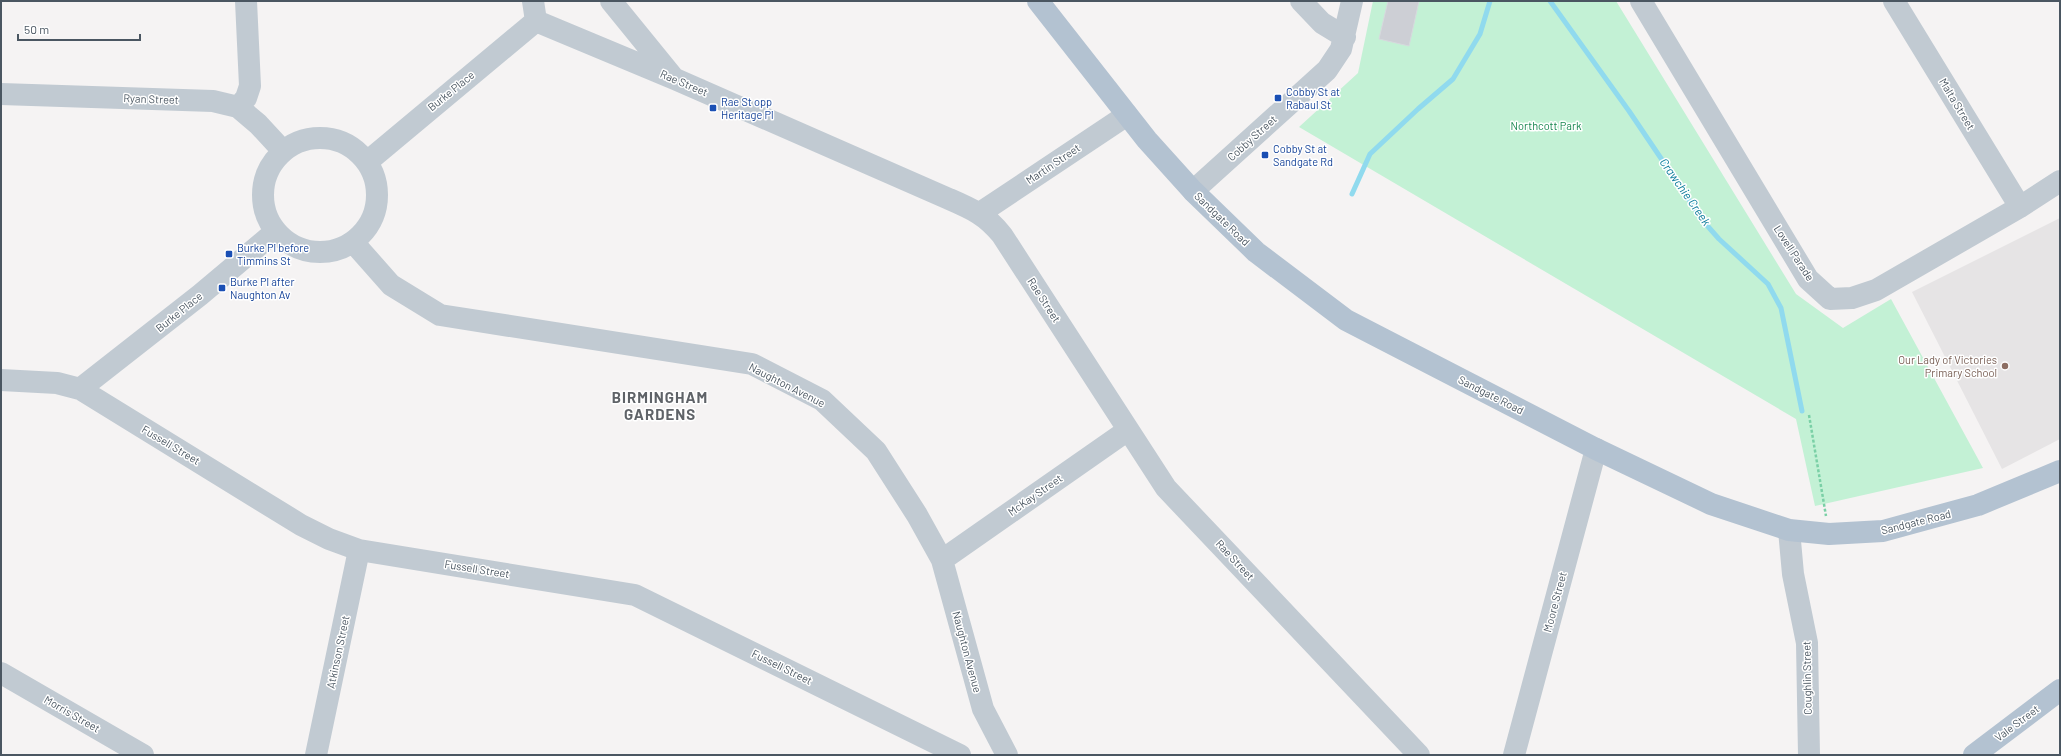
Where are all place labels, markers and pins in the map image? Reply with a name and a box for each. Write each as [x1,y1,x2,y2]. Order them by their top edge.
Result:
place label: Cobby St at Rabaul St [1286,85,1340,111]
marker: Cobby St at Rabaul St [1273,93,1283,103]
place label: Rae St opp Heritage Pl [721,95,773,121]
marker: Rae St opp Heritage Pl [708,103,718,113]
place label: Cobby St at Sandgate Rd [1273,142,1333,168]
marker: Cobby St at Sandgate Rd [1260,150,1270,160]
place label: Burke Pl before Timmins St [237,241,309,267]
marker: Burke Pl before Timmins St [224,249,234,259]
place label: Burke Pl after Naughton Av [230,275,294,301]
marker: Burke Pl after Naughton Av [217,283,227,293]
place label: Our Lady of Victories Primary School [1898,353,1997,379]
marker: Our Lady of Victories Primary School [2000,361,2010,371]

